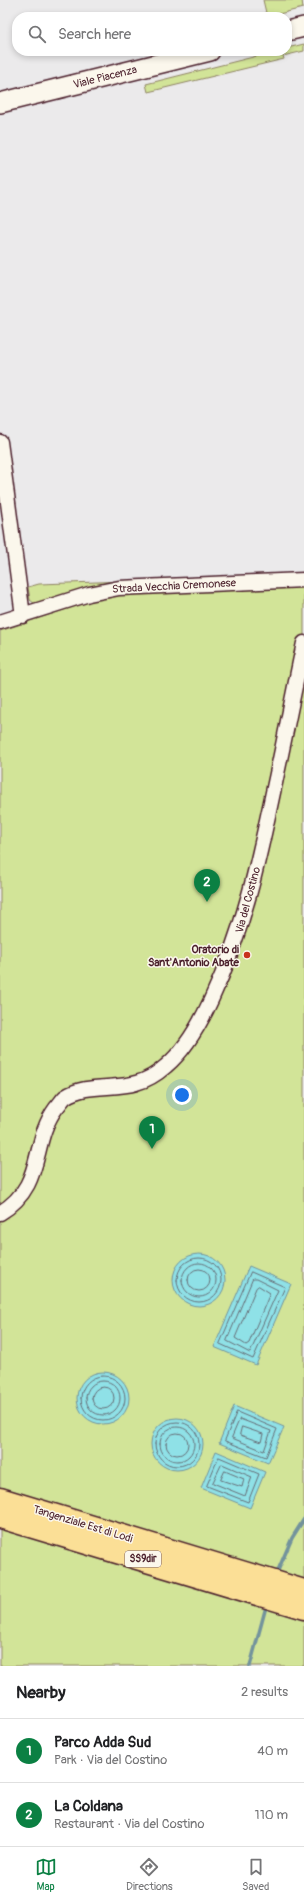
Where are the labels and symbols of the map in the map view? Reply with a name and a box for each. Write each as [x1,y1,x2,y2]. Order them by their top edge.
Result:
street label: Viale Piacenza [72,63,138,91]
street label: Strada Vecchia Cremonese [112,576,237,596]
street label: Via del Costino [233,865,263,935]
pin: 2 [194,869,220,902]
place label: Oratorio di Sant'Antonio Abate [148,943,240,969]
marker: Oratorio di Sant'Antonio Abate [242,950,252,960]
your location [172,1085,192,1105]
pin: 1 [139,1116,165,1149]
street label: Tangenziale Est di Lodi [32,1503,134,1545]
road number: SS9dir [125,1551,161,1567]

